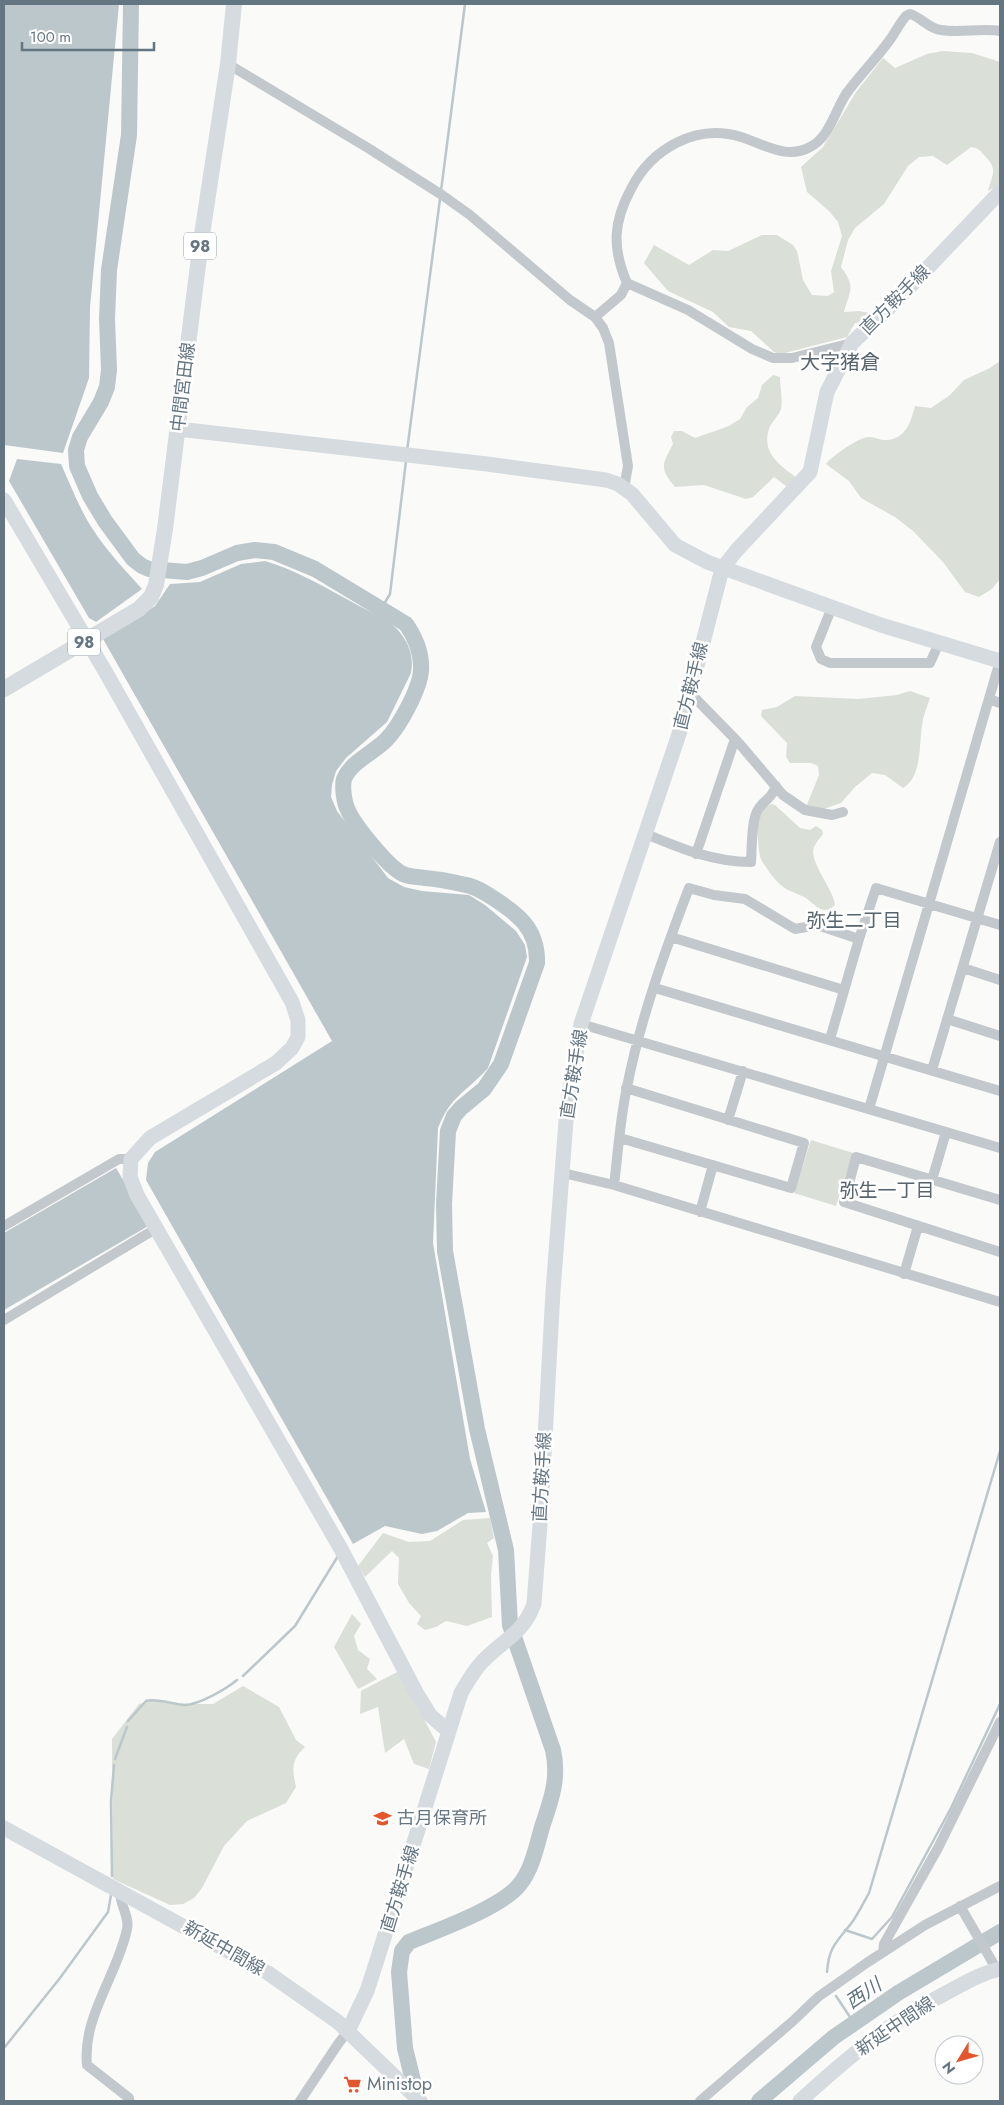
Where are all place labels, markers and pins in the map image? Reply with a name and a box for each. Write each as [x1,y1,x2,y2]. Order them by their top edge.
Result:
place label: 古月保育所 [397,1805,487,1831]
school or university icon: 古月保育所 [373,1808,393,1828]
place label: Ministop [367,2071,432,2097]
supermarket icon: Ministop [343,2074,363,2094]

